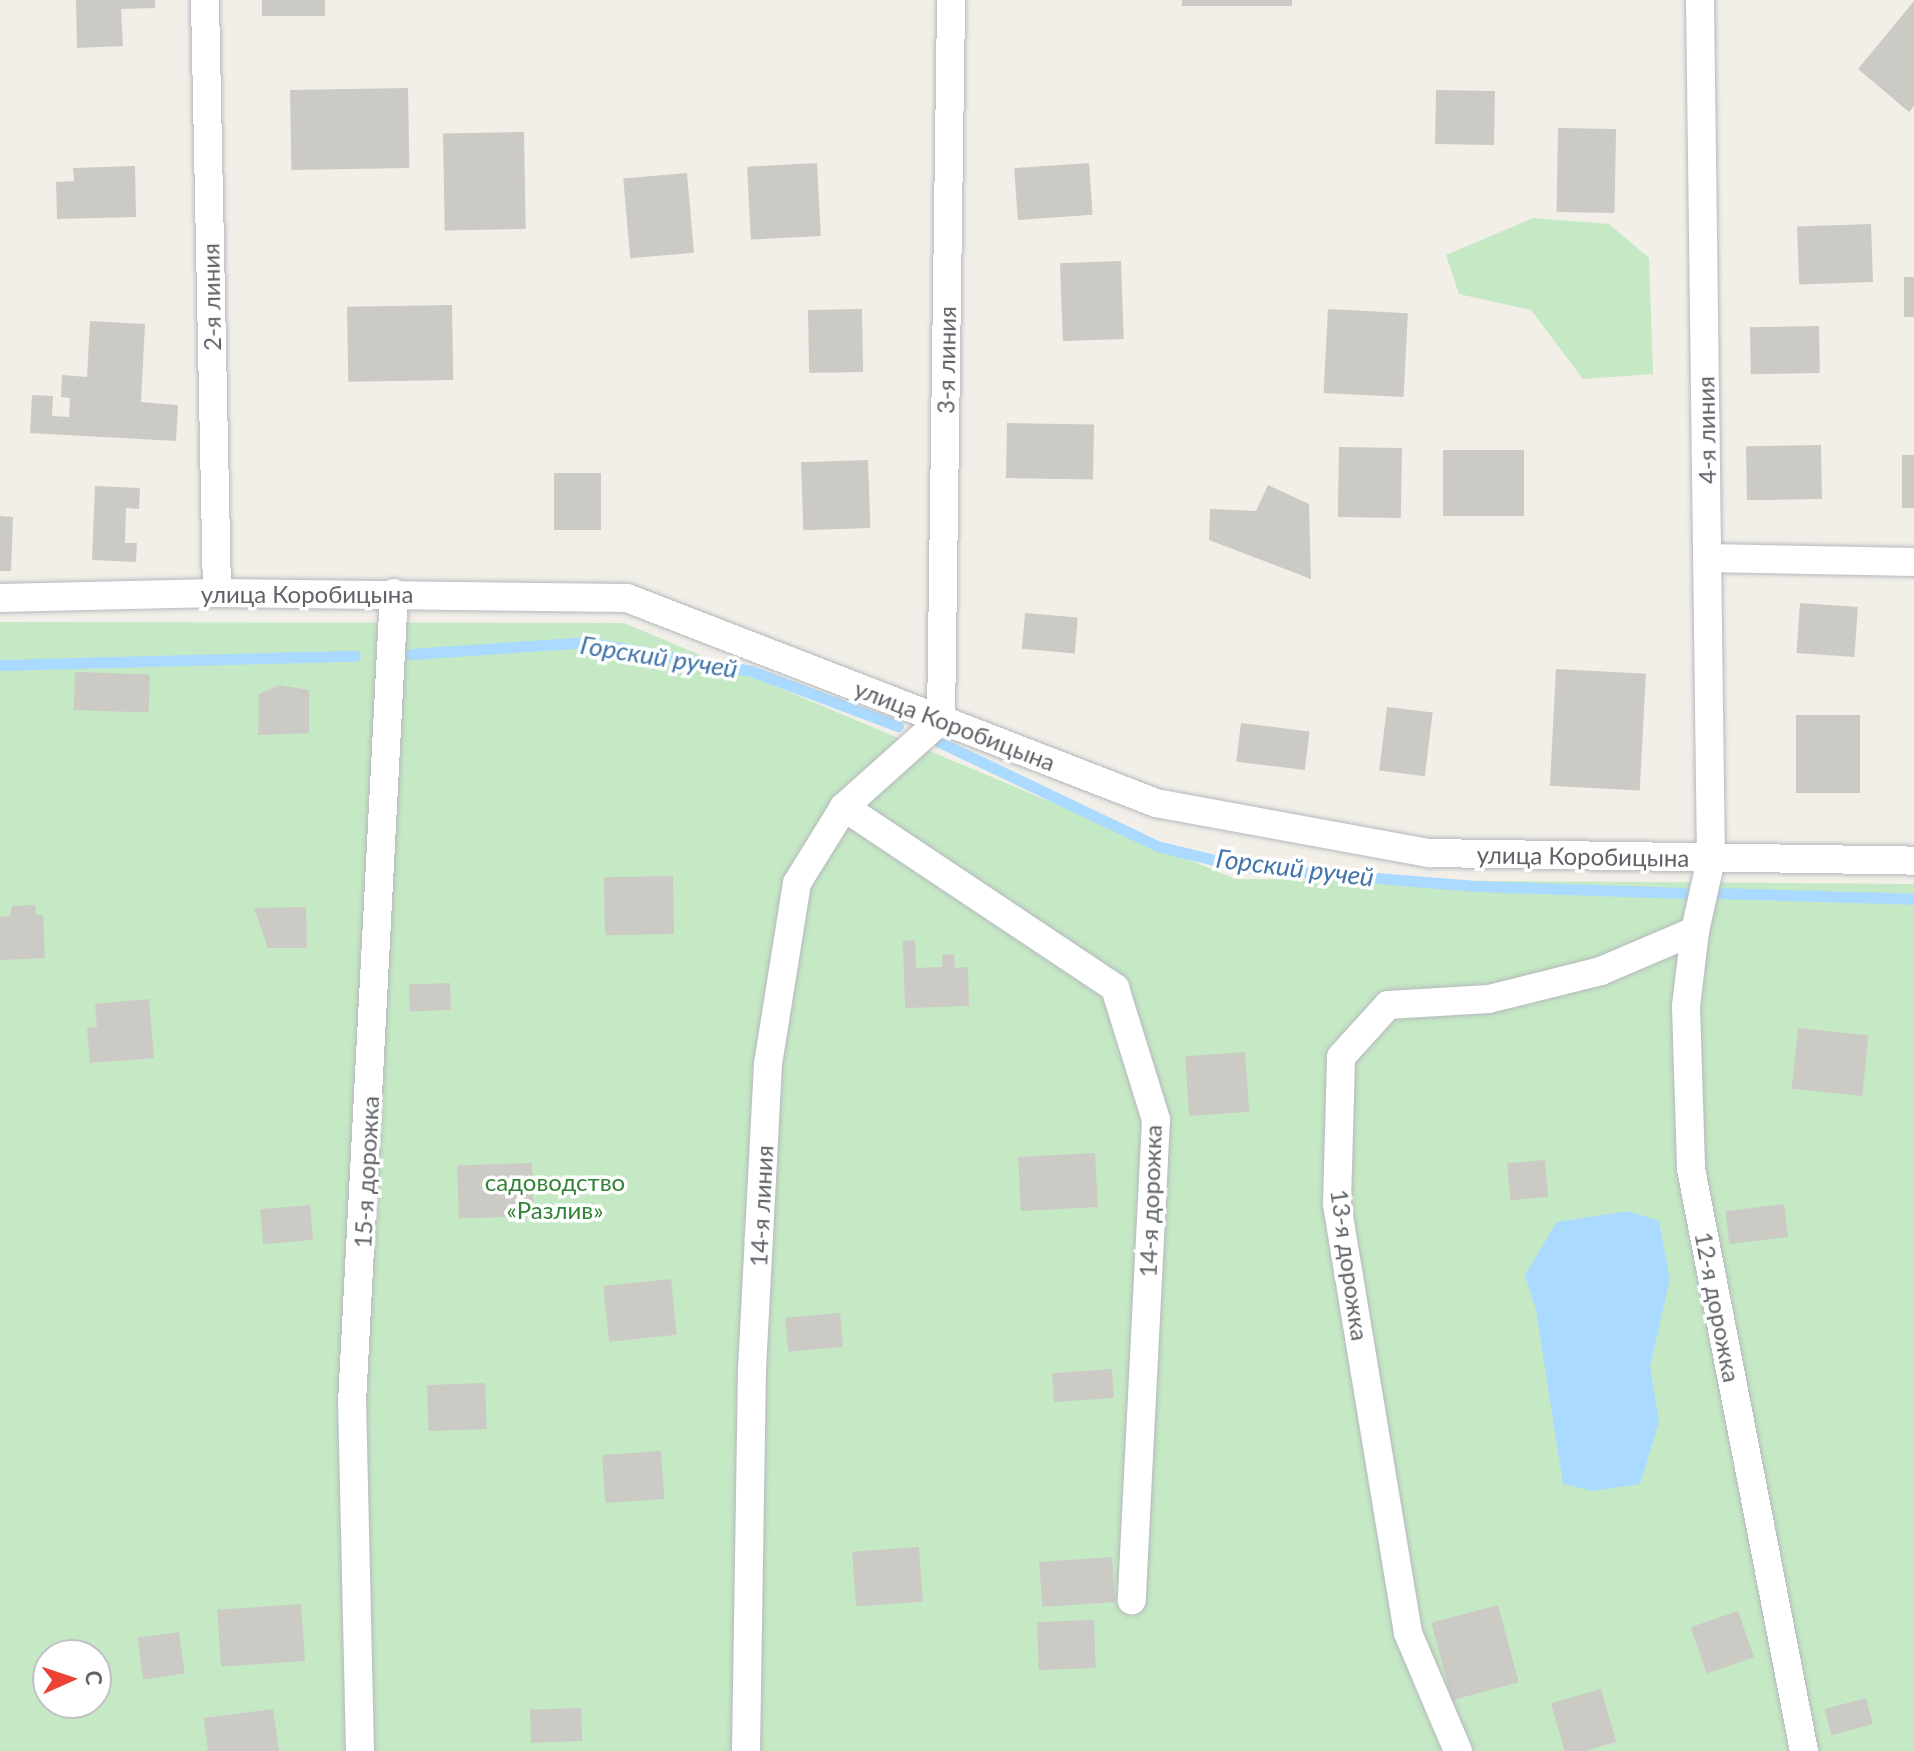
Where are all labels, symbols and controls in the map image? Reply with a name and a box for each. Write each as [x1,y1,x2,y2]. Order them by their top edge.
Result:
street label: 2-я линия [196,243,226,351]
street label: 3-я линия [931,306,961,414]
street label: 4-я линия [1691,376,1721,484]
street label: улица Коробицына [201,580,413,608]
water label: Горский ручей [578,629,740,685]
street label: улица Коробицына [851,673,1059,777]
street label: улица Коробицына [1476,840,1690,872]
water label: Горский ручей [1214,843,1376,893]
street label: 15-я дорожка [348,1095,384,1249]
street label: 14-я дорожка [1133,1124,1167,1278]
street label: 14-я линия [743,1144,779,1268]
park label: садоводство «Разлив» [485,1168,625,1224]
street label: 13-я дорожка [1325,1187,1375,1343]
street label: 12-я дорожка [1689,1229,1747,1385]
north arrow [32,1639,112,1719]
text: С [81,1670,108,1686]

